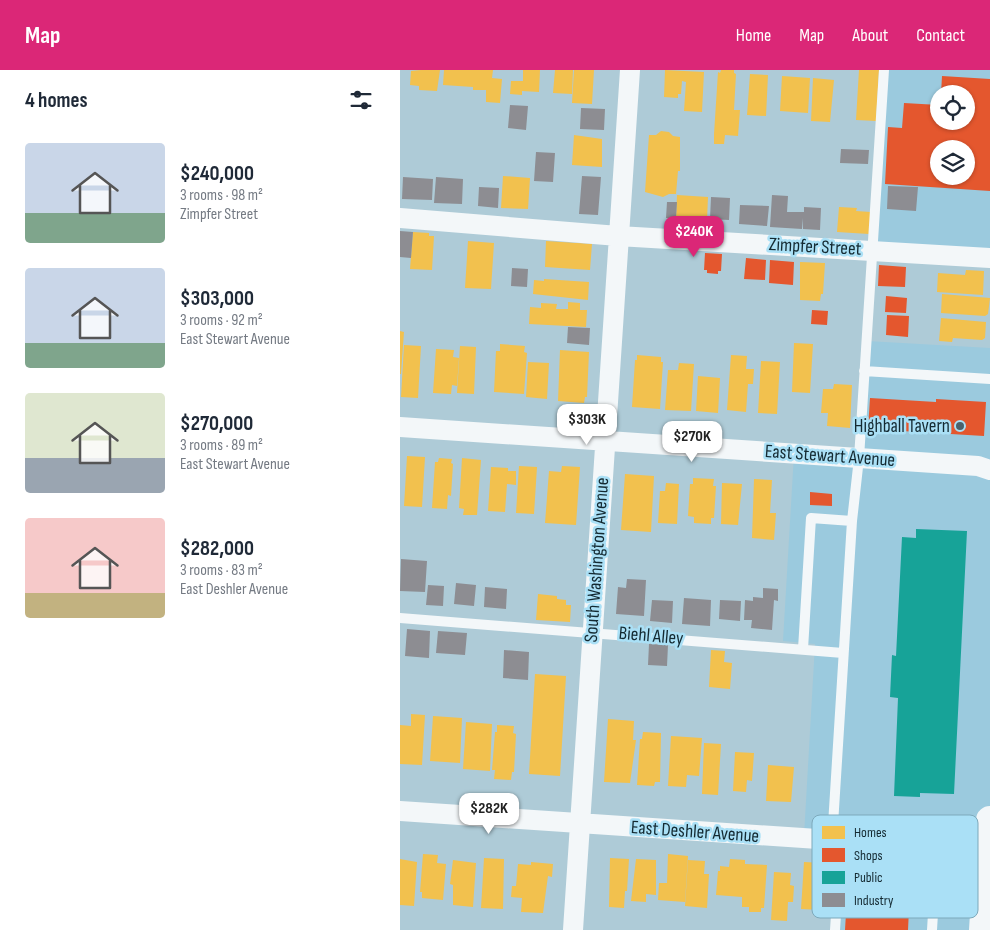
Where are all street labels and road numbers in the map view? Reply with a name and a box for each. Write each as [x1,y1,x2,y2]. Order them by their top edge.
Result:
street label: Zimpfer Street [768,233,862,261]
street label: East Stewart Avenue [764,440,896,472]
street label: South Washington Avenue [580,477,614,643]
street label: Biehl Alley [618,622,685,650]
street label: East Deshler Avenue [630,816,760,848]

